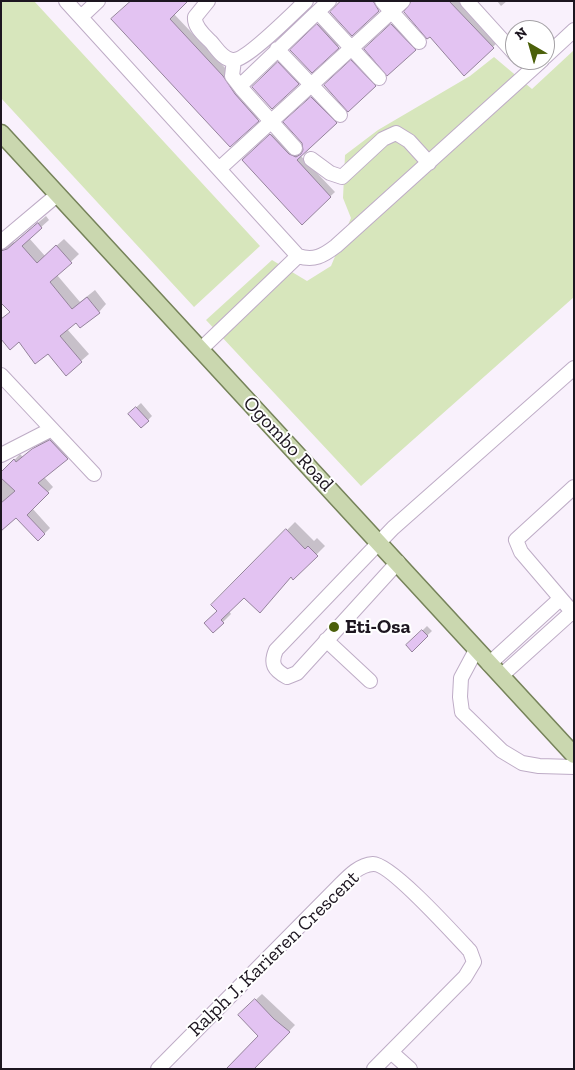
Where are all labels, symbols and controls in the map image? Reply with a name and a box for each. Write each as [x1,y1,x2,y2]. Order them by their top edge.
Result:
north arrow [505,20,555,70]
text: N [512,24,530,44]
street label: Ogombo Road [238,391,338,497]
place label: Eti-Osa [345,615,411,639]
marker: Eti-Osa [327,620,341,634]
street label: Ralph J. Karieren Crescent [184,866,364,1042]

